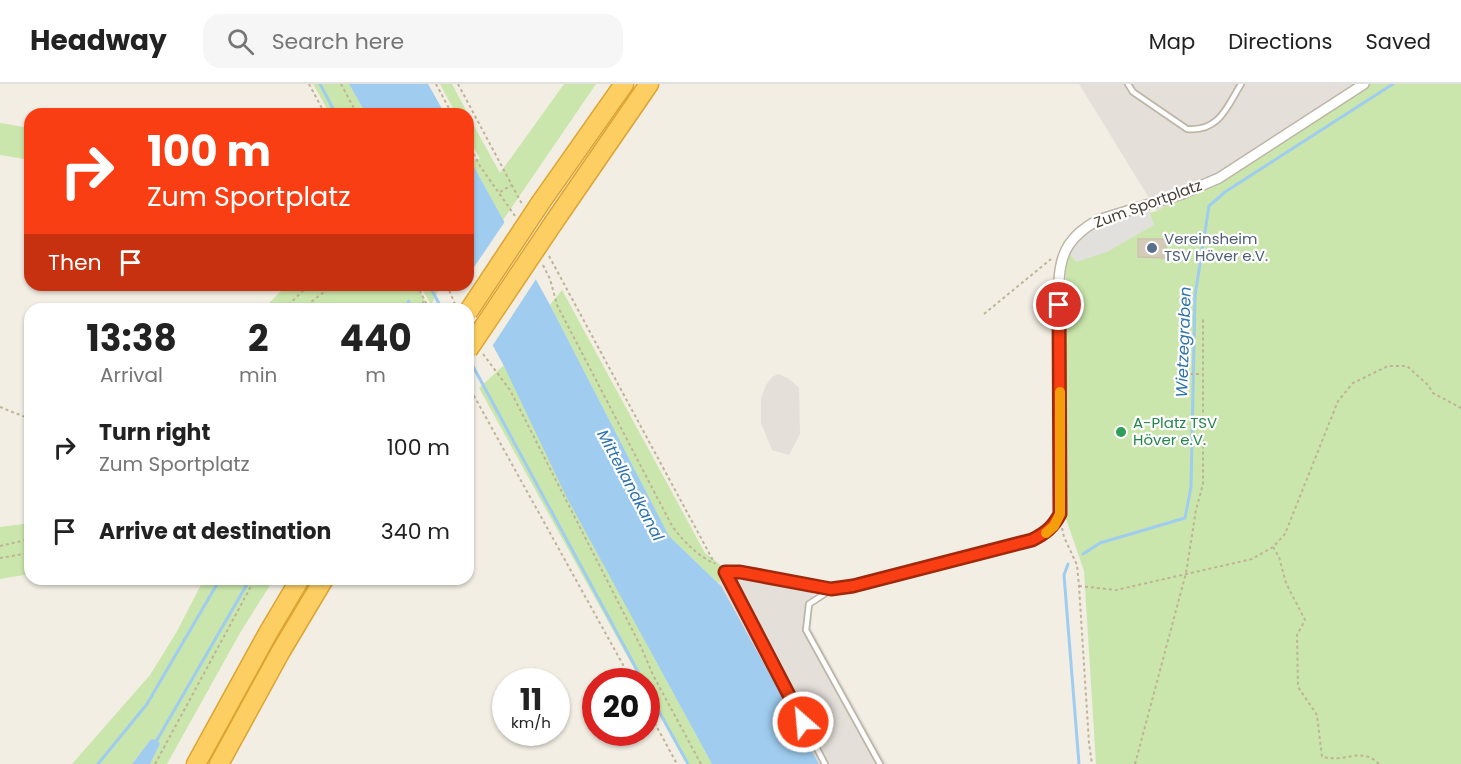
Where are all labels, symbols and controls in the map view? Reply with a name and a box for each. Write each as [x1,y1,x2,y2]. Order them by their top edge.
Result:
search box [203,14,623,68]
text: Headway [30,21,167,60]
icon: search [224,25,257,58]
text: Search here [272,26,404,57]
text: Map [1149,27,1195,56]
text: Directions [1228,27,1332,56]
text: Saved [1365,27,1431,56]
text: 100 m [147,122,271,181]
icon: right [48,132,126,210]
street label: Zum Sportplatz [1091,174,1205,233]
text: Zum Sportplatz [147,178,350,215]
place label: Vereinsheim TSV Höver e.V. [1164,228,1268,266]
marker: Vereinsheim TSV Höver e.V. [1145,241,1159,255]
icon: arrive [114,246,147,279]
text: Then [48,247,102,278]
pin [1033,279,1084,330]
water label: Wietzegraben [1170,286,1197,398]
icon: arrive [1042,288,1075,321]
text: 13:38 [86,313,177,364]
text: 2 [248,313,268,364]
text: 440 [340,313,412,364]
text: Arrival [100,361,163,389]
text: min [239,361,277,389]
text: m [365,361,386,389]
place label: A-Platz TSV Höver e.V. [1133,412,1217,450]
text: Turn right [99,417,210,448]
marker: A-Platz TSV Höver e.V. [1114,425,1128,439]
water label: Mittellandkanal [592,426,670,545]
icon: right [48,431,81,464]
text: 100 m [387,432,450,463]
text: Zum Sportplatz [99,450,250,478]
icon: arrive [48,515,81,548]
text: Arrive at destination [99,516,331,547]
text: 340 m [381,516,450,547]
speed limit sign: 20 [582,668,660,746]
text: 11 [520,678,542,721]
position arrow [771,690,835,754]
text: km/h [511,712,551,733]

